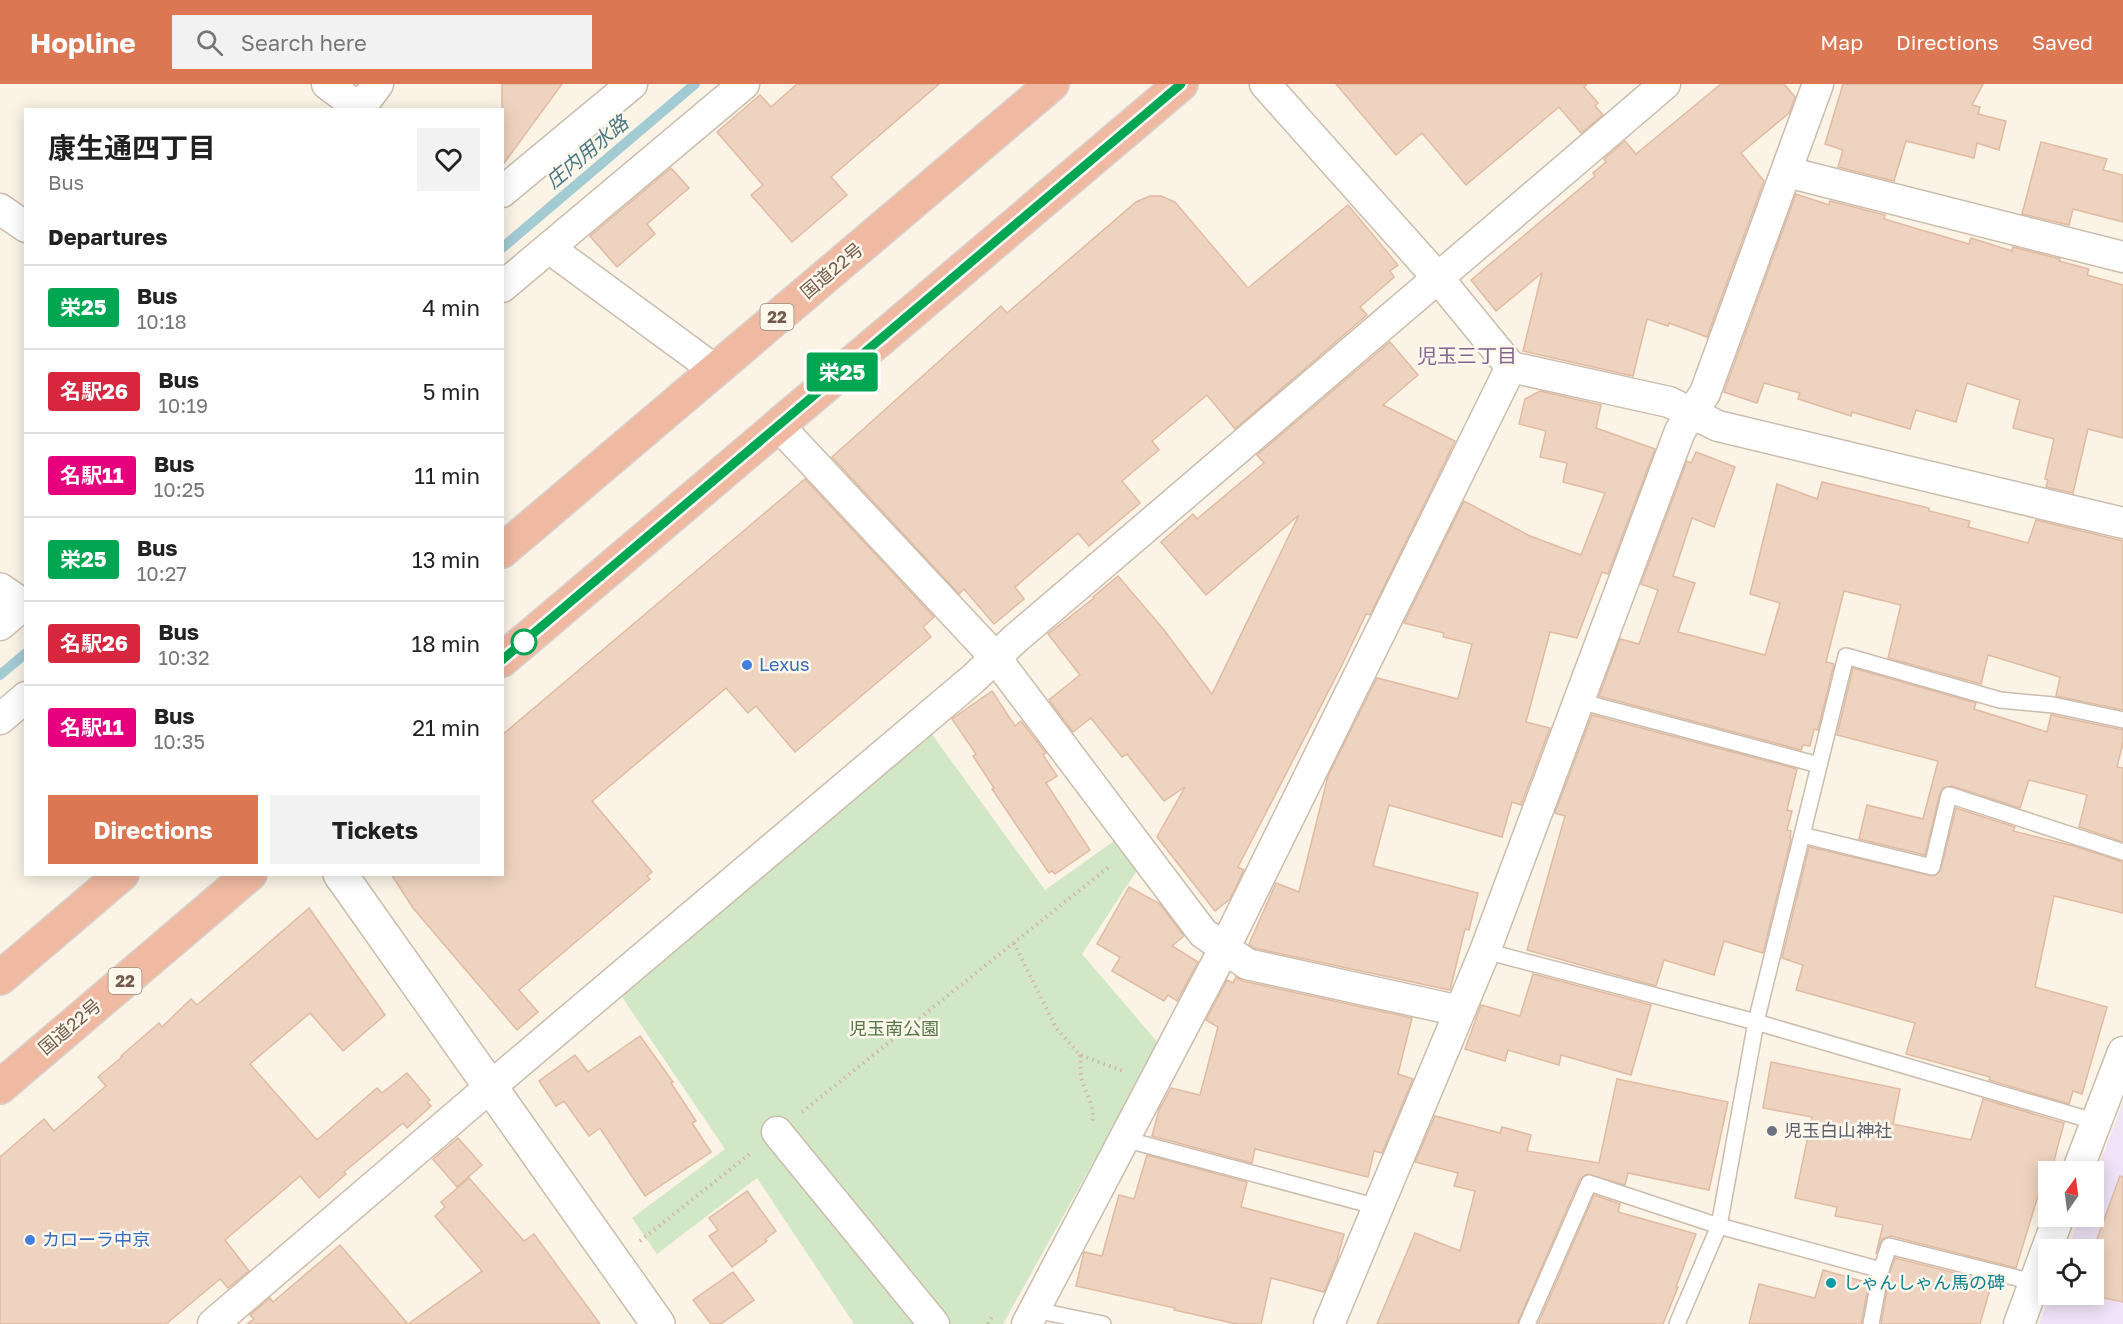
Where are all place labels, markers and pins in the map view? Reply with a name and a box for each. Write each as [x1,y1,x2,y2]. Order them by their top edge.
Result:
unlabelled marker [511,629,537,655]
place label: Lexus [759,653,810,675]
marker: Lexus [740,658,754,672]
place label: 児玉白山神社 [1784,1119,1892,1141]
marker: 児玉白山神社 [1765,1124,1779,1138]
place label: カローラ中京 [42,1228,150,1250]
marker: カローラ中京 [23,1233,37,1247]
place label: しゃんしゃん馬の碑 [1843,1271,2005,1293]
marker: しゃんしゃん馬の碑 [1824,1276,1838,1290]

